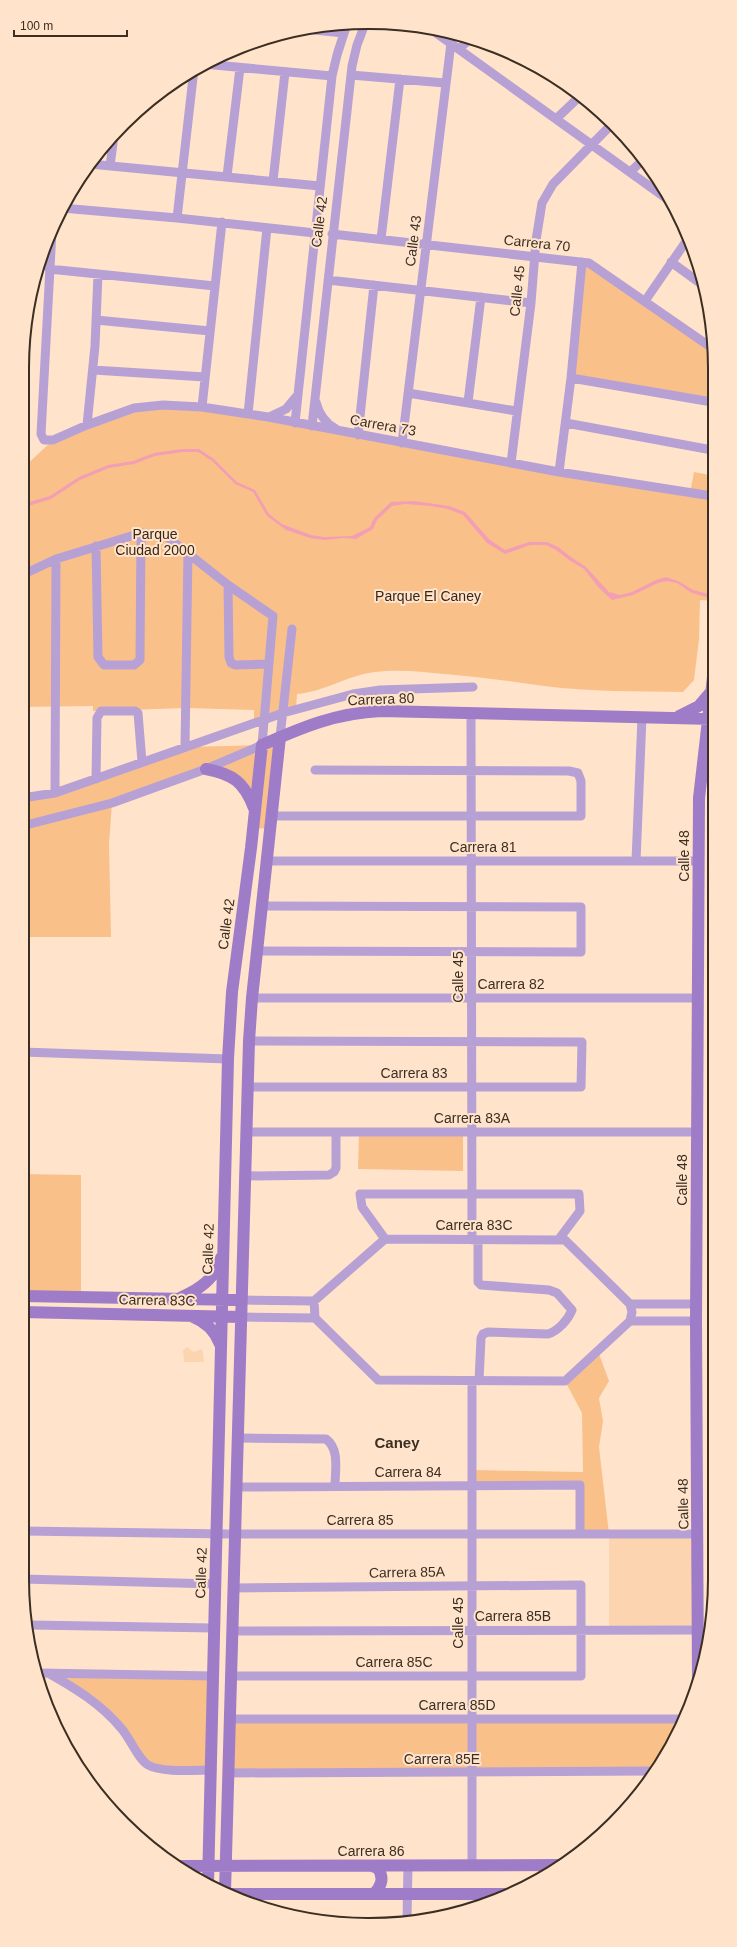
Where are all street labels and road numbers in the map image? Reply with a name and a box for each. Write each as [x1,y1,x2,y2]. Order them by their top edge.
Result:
street label: Calle 42 [308,195,330,248]
street label: Calle 43 [402,214,424,267]
street label: Carrera 70 [503,232,571,254]
street label: Calle 45 [506,264,528,317]
street label: Carrera 73 [349,411,418,439]
street label: Carrera 80 [347,690,415,708]
street label: Calle 48 [676,830,692,882]
street label: Carrera 81 [450,839,517,855]
street label: Calle 42 [215,897,238,951]
street label: Calle 45 [450,951,466,1003]
street label: Carrera 82 [478,976,545,992]
street label: Carrera 83 [381,1065,448,1081]
street label: Carrera 83A [434,1110,511,1126]
street label: Calle 48 [674,1154,690,1206]
street label: Carrera 83C [435,1217,513,1233]
street label: Calle 42 [199,1223,217,1275]
street label: Carrera 83C [118,1291,196,1309]
street label: Carrera 84 [375,1464,442,1480]
street label: Calle 48 [675,1478,691,1530]
street label: Carrera 85 [327,1512,394,1528]
street label: Calle 42 [192,1547,210,1599]
street label: Carrera 85A [369,1563,446,1581]
street label: Calle 45 [450,1597,466,1649]
street label: Carrera 85B [475,1608,551,1624]
street label: Carrera 85C [355,1654,433,1670]
street label: Carrera 85D [418,1697,496,1713]
street label: Carrera 85E [404,1751,480,1767]
street label: Carrera 86 [338,1843,405,1859]

